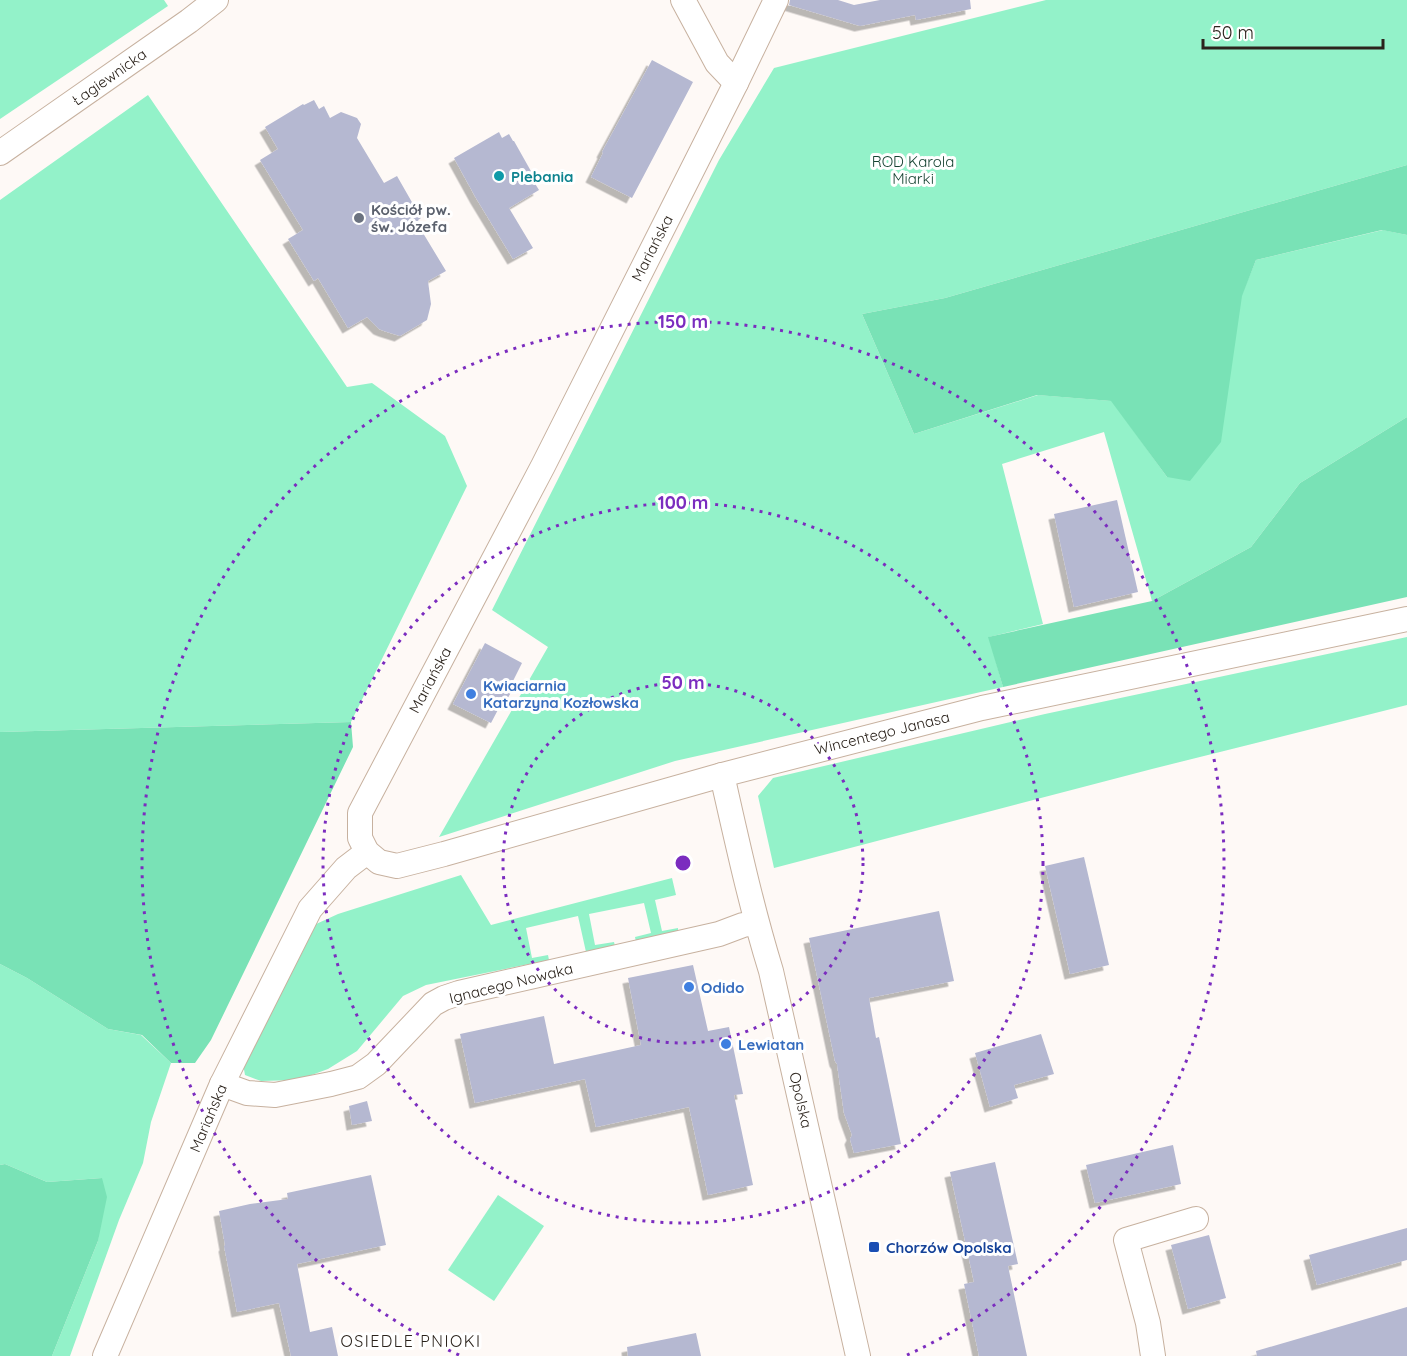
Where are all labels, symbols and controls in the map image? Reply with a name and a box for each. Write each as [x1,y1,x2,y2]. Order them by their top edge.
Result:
scale bar [1203,12,1383,50]
text: 50 m [1212,21,1254,44]
street label: Łagiewnicka [68,44,150,110]
park label: ROD Karola Miarki [872,152,954,188]
place label: Plebania [511,167,574,186]
marker: Plebania [492,169,506,183]
place label: Kościół pw. św. Józefa [371,200,451,236]
marker: Kościół pw. św. Józefa [352,211,366,225]
street label: Mariańska [627,211,677,285]
text: 150 m [658,310,708,333]
text: 100 m [658,491,708,514]
street label: Mariańska [405,644,455,716]
text: 50 m [661,671,705,694]
place label: Kwiaciarnia Katarzyna Kozłowska [483,676,639,712]
marker: Kwiaciarnia Katarzyna Kozłowska [464,687,478,701]
street label: Wincentego Janasa [812,707,952,759]
centre of rings [673,853,693,873]
street label: Ignacego Nowaka [447,958,575,1008]
place label: Odido [701,978,744,997]
marker: Odido [682,980,696,994]
place label: Lewiatan [738,1035,804,1054]
marker: Lewiatan [719,1037,733,1051]
street label: Opolska [785,1070,817,1130]
street label: Mariańska [185,1081,231,1155]
place label: Chorzów Opolska [886,1238,1012,1257]
marker: Chorzów Opolska [867,1240,881,1254]
district label: OSIEDLE PNIOKI [340,1331,482,1351]

